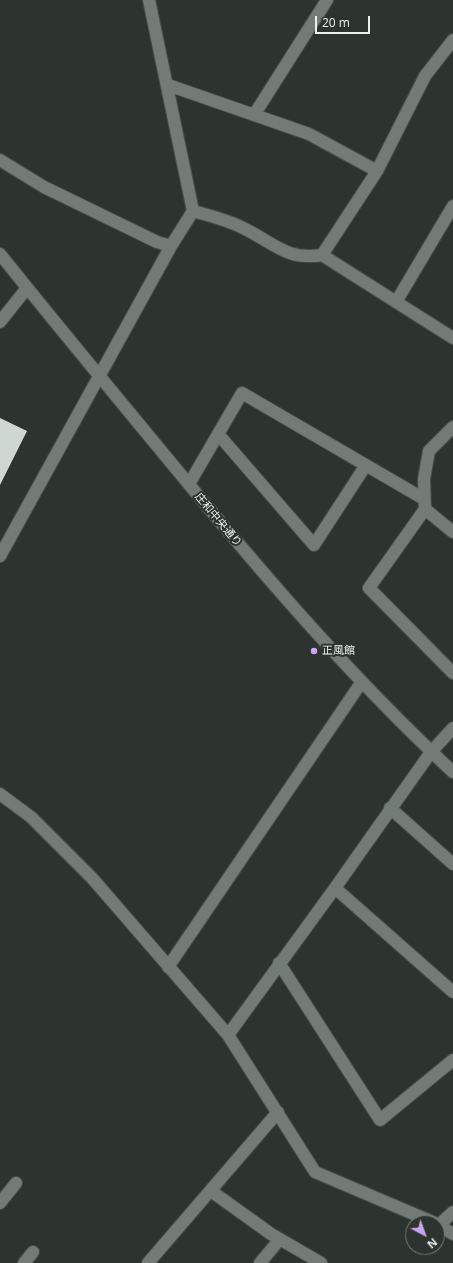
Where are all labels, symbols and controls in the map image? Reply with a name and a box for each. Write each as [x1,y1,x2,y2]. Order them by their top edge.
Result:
scale bar [317,8,372,34]
text: 20 m [322,14,350,31]
street label: 庄和中央通り [192,490,244,550]
place label: 正風館 [322,644,355,658]
marker: 正風館 [309,646,319,656]
north arrow [405,1215,445,1255]
text: N [424,1235,441,1252]

